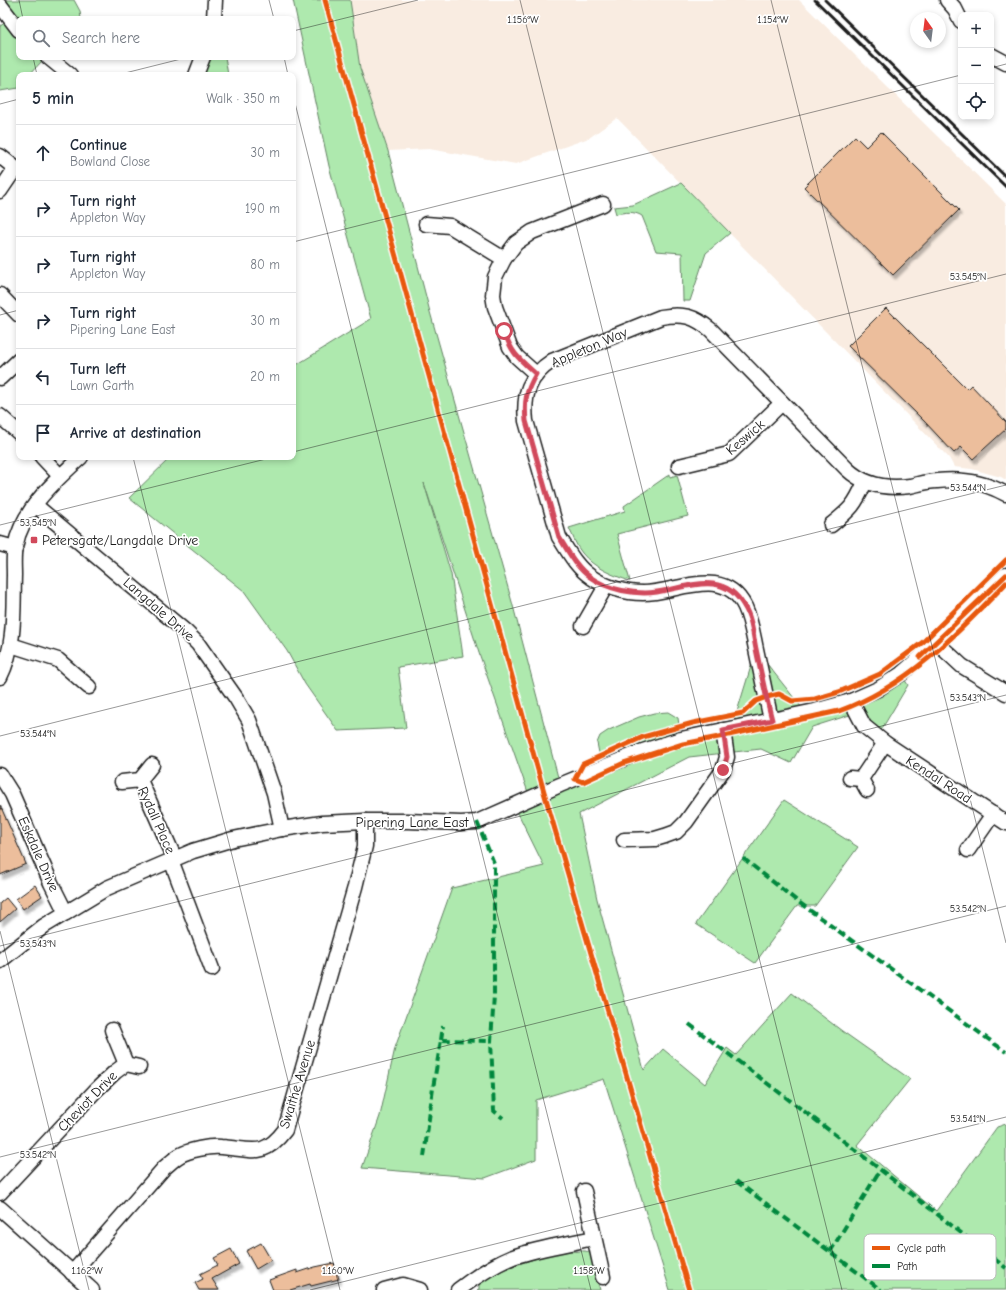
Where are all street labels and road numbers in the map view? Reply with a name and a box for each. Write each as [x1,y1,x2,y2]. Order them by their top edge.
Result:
street label: Appleton Way [549,323,631,371]
street label: Keswick [722,416,768,459]
street label: Langdale Drive [120,574,198,645]
street label: Kendal Road [903,752,975,807]
street label: Rydall Place [134,784,179,856]
street label: Eskdale Drive [14,814,63,894]
street label: Pipering Lane East [356,814,469,831]
street label: Swaithe Avenue [276,1038,319,1131]
street label: Cheviot Drive [54,1067,121,1135]

